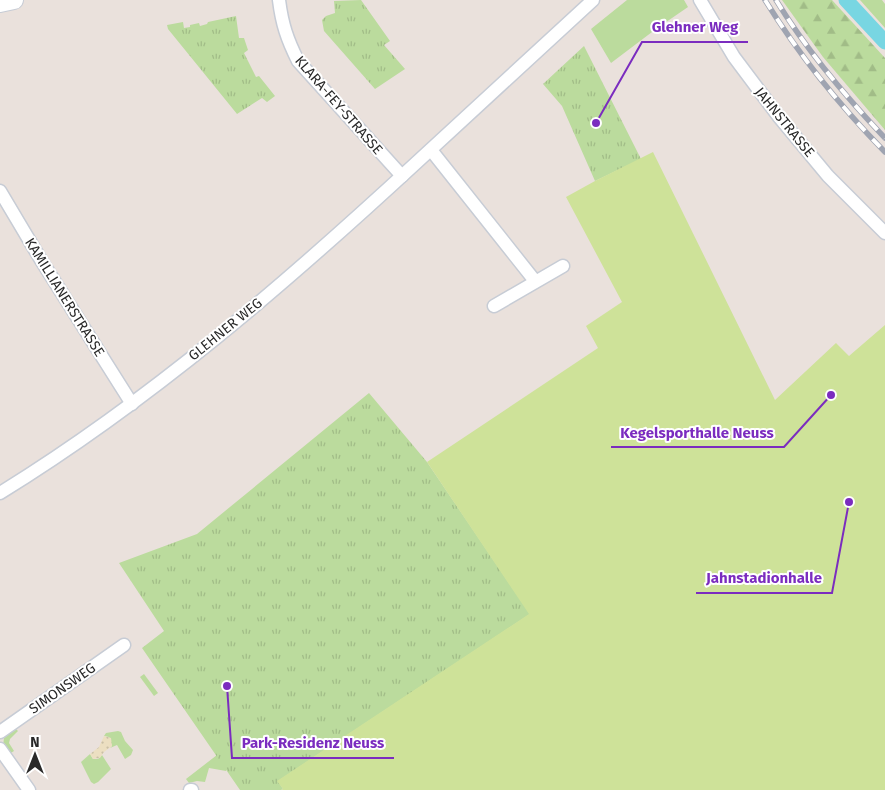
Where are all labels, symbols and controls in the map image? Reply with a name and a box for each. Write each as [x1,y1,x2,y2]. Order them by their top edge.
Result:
callout: Glehner Weg [642,12,748,42]
text: Glehner Weg [652,18,739,36]
street label: KLARA-FEY-STRASSE [291,53,386,158]
street label: JAHNSTRASSE [751,84,818,161]
street label: KAMILLIANERSTRASSE [21,235,108,360]
street label: GLEHNER WEG [185,295,266,364]
callout: Kegelsporthalle Neuss [611,417,784,447]
text: Kegelsporthalle Neuss [620,424,774,442]
callout: Jahnstadionhalle [696,563,832,593]
text: Jahnstadionhalle [705,569,822,587]
street label: SIMONSWEG [26,659,99,717]
callout: Park-Residenz Neuss [232,728,394,758]
north arrow [10,730,60,780]
text: N [30,734,40,751]
text: Park-Residenz Neuss [242,734,384,752]

